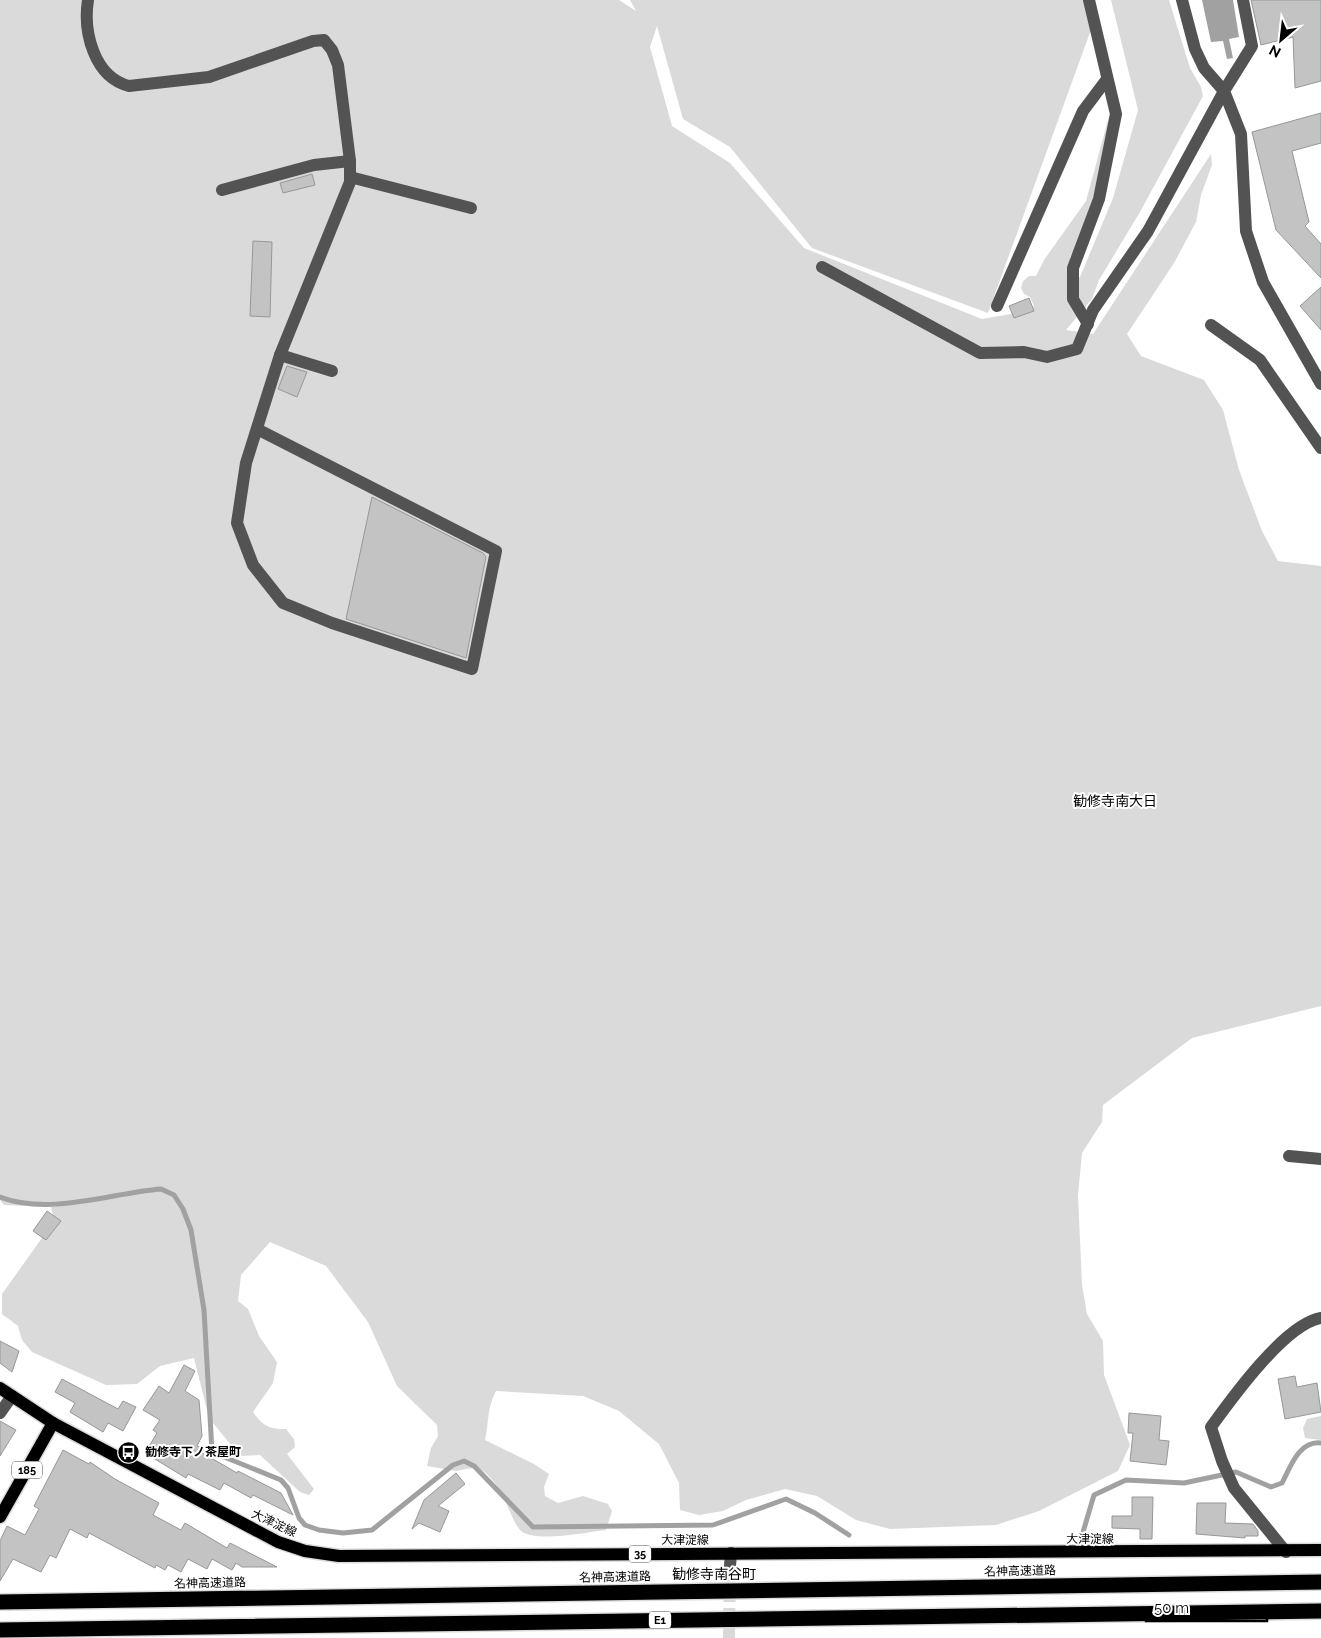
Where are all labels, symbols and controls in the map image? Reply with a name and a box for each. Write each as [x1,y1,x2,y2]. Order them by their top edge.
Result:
north arrow [1256,15,1306,65]
text: N [1266,42,1283,61]
district label: 勧修寺南大日 [1073,793,1157,809]
bus stop icon: 勧修寺下ノ茶屋町 [117,1440,141,1464]
place label: 勧修寺下ノ茶屋町 [145,1445,241,1459]
road number: 185 [12,1462,42,1478]
street label: 大津淀線 [249,1507,299,1539]
street label: 大津淀線 [1066,1532,1114,1546]
street label: 大津淀線 [661,1533,709,1547]
road number: 35 [629,1546,651,1562]
street label: 名神高速道路 [984,1563,1056,1579]
district label: 勧修寺南谷町 [672,1566,756,1582]
street label: 名神高速道路 [579,1569,651,1585]
street label: 名神高速道路 [174,1575,246,1591]
scale bar [1146,1590,1267,1622]
text: 50 m [1154,1599,1189,1617]
road number: E1 [649,1612,671,1628]

